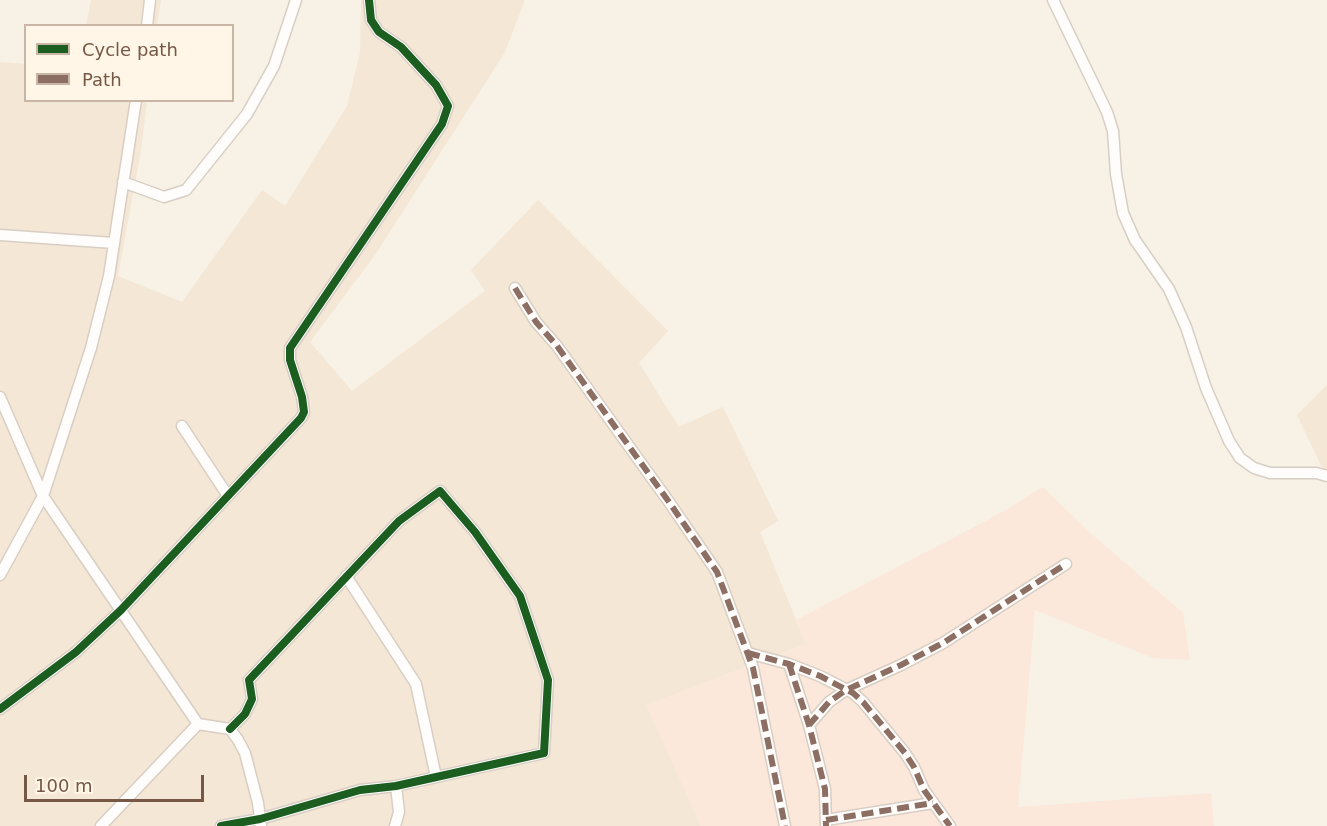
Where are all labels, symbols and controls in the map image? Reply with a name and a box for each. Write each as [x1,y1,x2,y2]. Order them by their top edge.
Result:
legend [24,24,234,102]
text: Cycle path [82,39,178,60]
text: Path [82,69,122,90]
scale bar [27,763,207,801]
text: 100 m [35,775,93,796]

